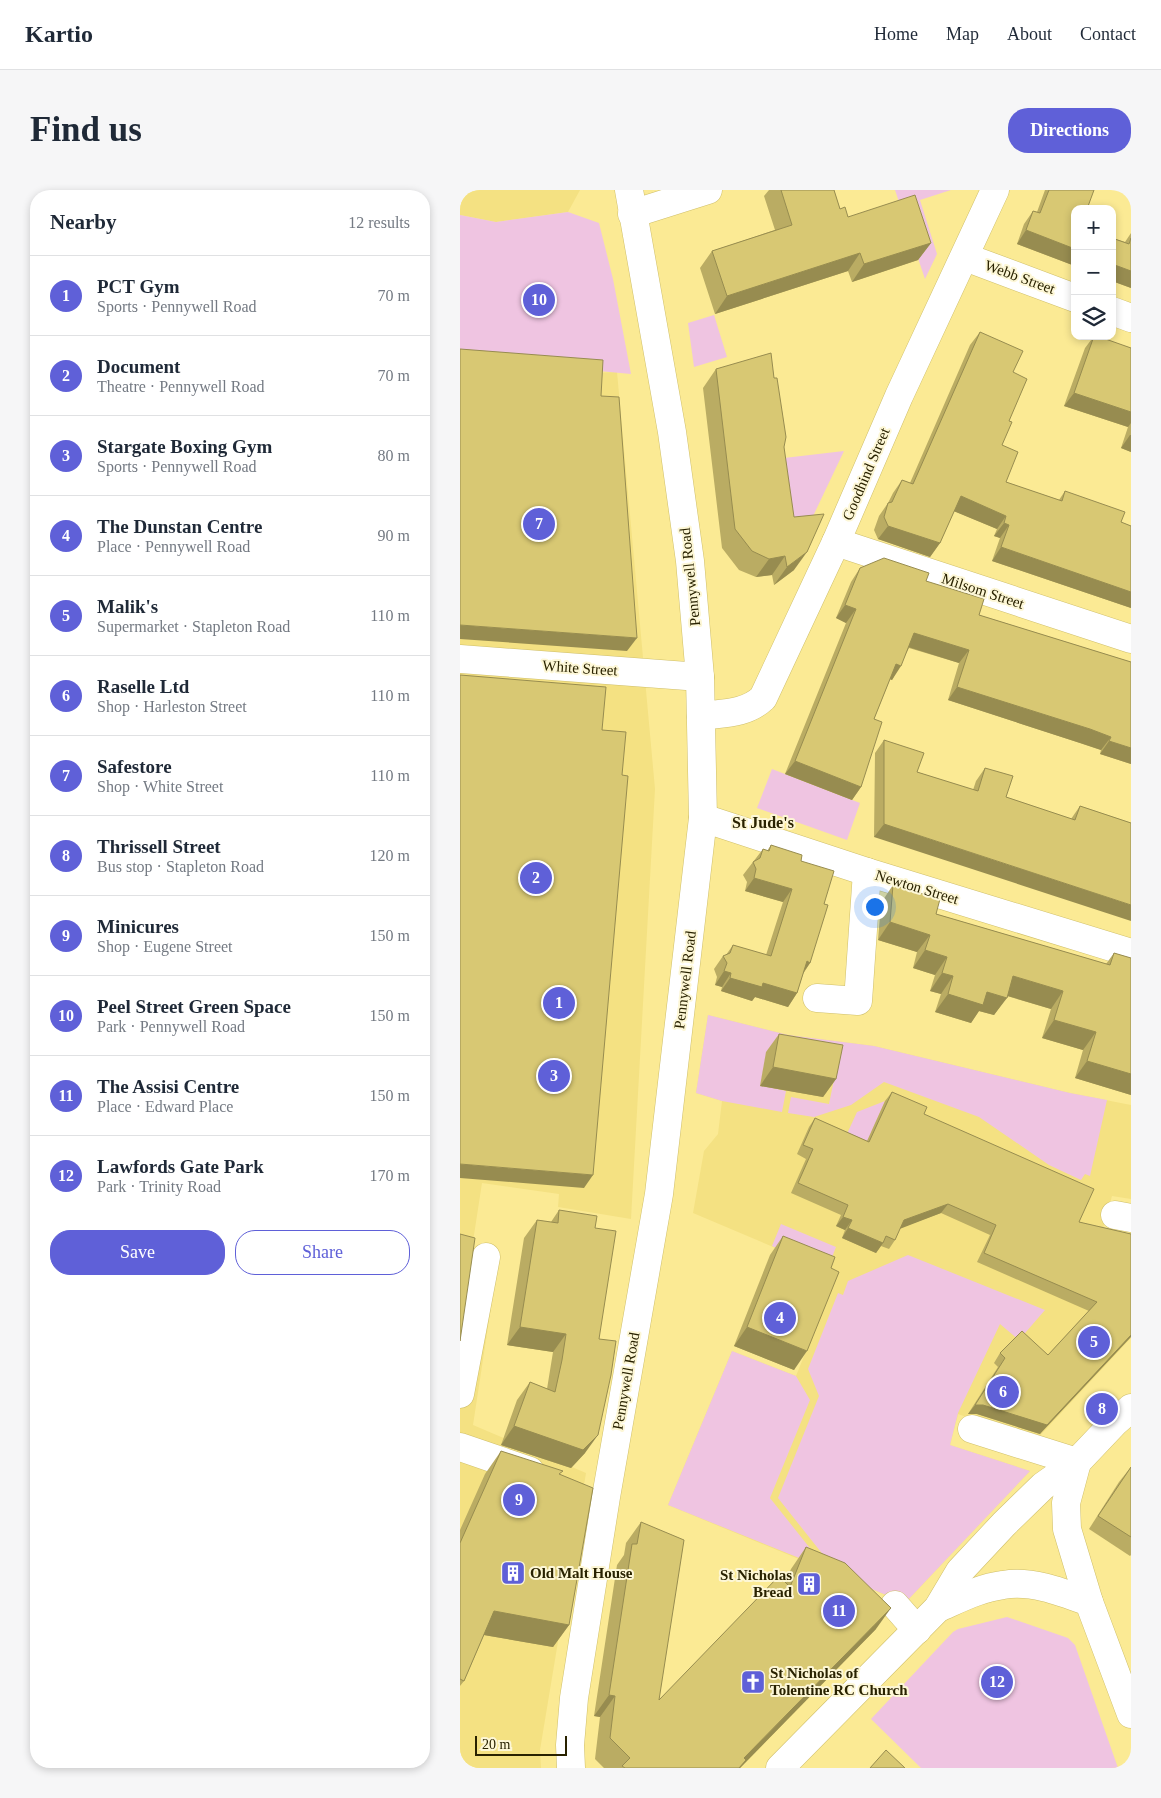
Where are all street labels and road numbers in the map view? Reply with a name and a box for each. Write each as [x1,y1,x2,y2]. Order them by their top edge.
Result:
street label: Webb Street [983,257,1058,297]
street label: Goodhind Street [839,425,893,523]
street label: Pennywell Road [677,527,703,627]
street label: Milsom Street [940,570,1027,612]
street label: White Street [542,657,619,679]
street label: Newton Street [873,867,961,907]
street label: Pennywell Road [671,930,699,1030]
street label: Pennywell Road [610,1331,643,1431]

